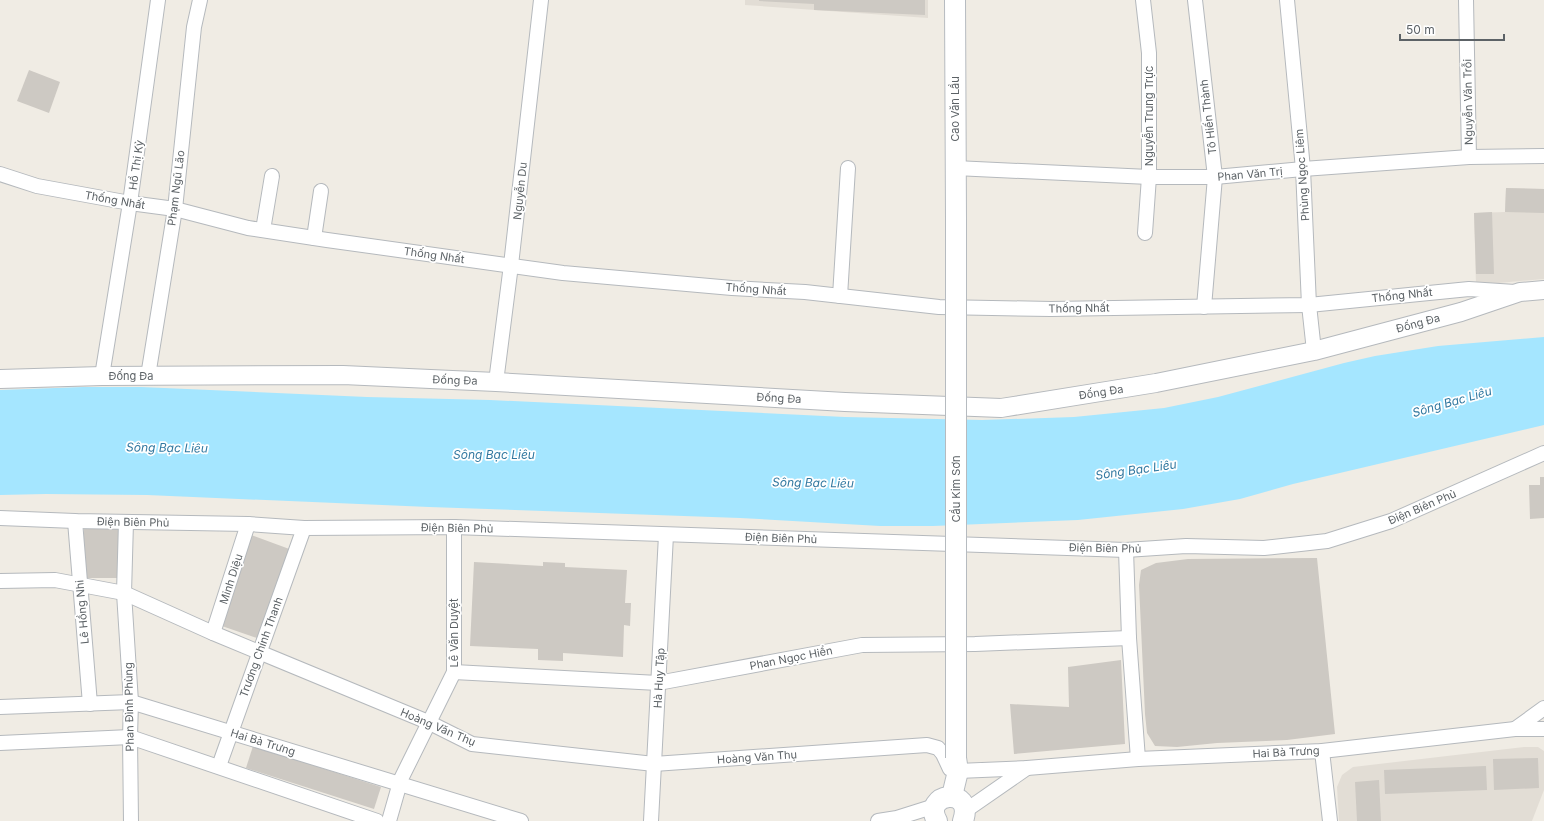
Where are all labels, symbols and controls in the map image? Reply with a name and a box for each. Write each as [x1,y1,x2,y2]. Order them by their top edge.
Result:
scale bar [1400,16,1504,42]
text: 50 m [1406,22,1435,37]
street label: Nguyễn Văn Trỗi [1459,59,1476,145]
street label: Nguyễn Trung Trực [1141,66,1156,166]
street label: Cao Văn Lầu [948,76,962,142]
street label: Tô Hiến Thành [1196,79,1220,155]
street label: Phùng Ngọc Liêm [1292,128,1312,222]
street label: Hồ Thị Kỷ [126,139,146,191]
street label: Phạm Ngũ Lão [164,149,188,227]
street label: Nguyễn Du [509,161,530,221]
street label: Phan Văn Trị [1217,164,1284,184]
street label: Thống Nhất [84,188,147,212]
street label: Thống Nhất [403,244,466,266]
street label: Thống Nhất [725,280,787,298]
street label: Thống Nhất [1371,285,1434,305]
street label: Thống Nhất [1048,300,1110,316]
street label: Đống Đa [1394,310,1442,336]
street label: Đống Đa [109,369,154,383]
street label: Đống Đa [432,372,478,388]
street label: Đống Đa [1078,382,1124,402]
water label: Sông Bạc Liêu [1410,383,1493,420]
street label: Đống Đa [756,390,802,406]
water label: Sông Bạc Liêu [126,439,208,456]
water label: Sông Bạc Liêu [453,447,535,462]
street label: Cầu Kim Sơn [949,456,963,522]
water label: Sông Bạc Liêu [1094,456,1178,483]
water label: Sông Bạc Liêu [772,474,854,491]
street label: Điện Biên Phủ [1386,486,1458,528]
street label: Điện Biên Phủ [97,514,169,530]
street label: Điện Biên Phủ [421,520,493,536]
street label: Điện Biên Phủ [745,530,817,546]
street label: Điện Biên Phủ [1069,540,1141,556]
street label: Minh Diệu [216,552,246,606]
street label: Lê Hồng Nhi [72,579,92,645]
street label: Trương Chính Thanh [236,595,286,699]
street label: Lê Văn Duyệt [447,598,461,667]
street label: Phan Ngọc Hiển [748,643,834,673]
street label: Hà Huy Tập [650,647,668,709]
street label: Phan Đình Phùng [121,662,137,752]
street label: Hoàng Văn Thụ [398,705,478,749]
street label: Hai Bà Trưng [229,725,297,759]
street label: Hai Bà Trưng [1252,743,1320,761]
street label: Hoàng Văn Thụ [716,747,798,767]

